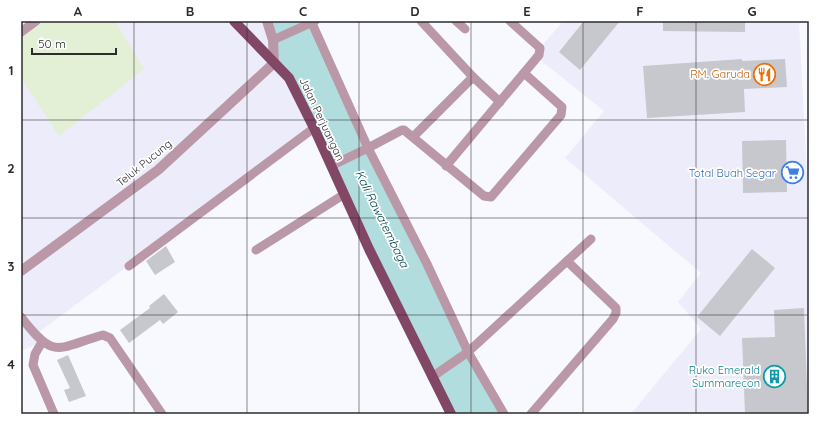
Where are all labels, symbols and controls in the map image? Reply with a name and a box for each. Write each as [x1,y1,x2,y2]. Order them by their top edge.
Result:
text: A [74,3,83,19]
text: B [186,3,194,19]
text: C [299,3,307,19]
text: D [410,3,420,19]
text: E [523,3,531,19]
text: F [636,3,644,19]
text: G [747,3,757,19]
scale bar [32,30,116,56]
text: 50 m [38,36,66,51]
restaurant icon: RM. Garuda [752,61,778,87]
text: 1 [8,62,14,78]
place label: RM. Garuda [690,67,750,81]
street label: Jalan Perjuangan [297,75,347,163]
street label: Teluk Pucung [114,136,174,190]
text: 2 [7,160,15,176]
supermarket icon: Total Buah Segar [779,160,805,186]
place label: Total Buah Segar [689,166,777,180]
water label: Kali Rawatembaga [352,168,413,271]
text: 3 [8,258,15,274]
text: 4 [7,356,15,372]
place label: Ruko Emerald Summarecon [689,363,760,390]
building icon: Ruko Emerald Summarecon [762,363,788,389]

